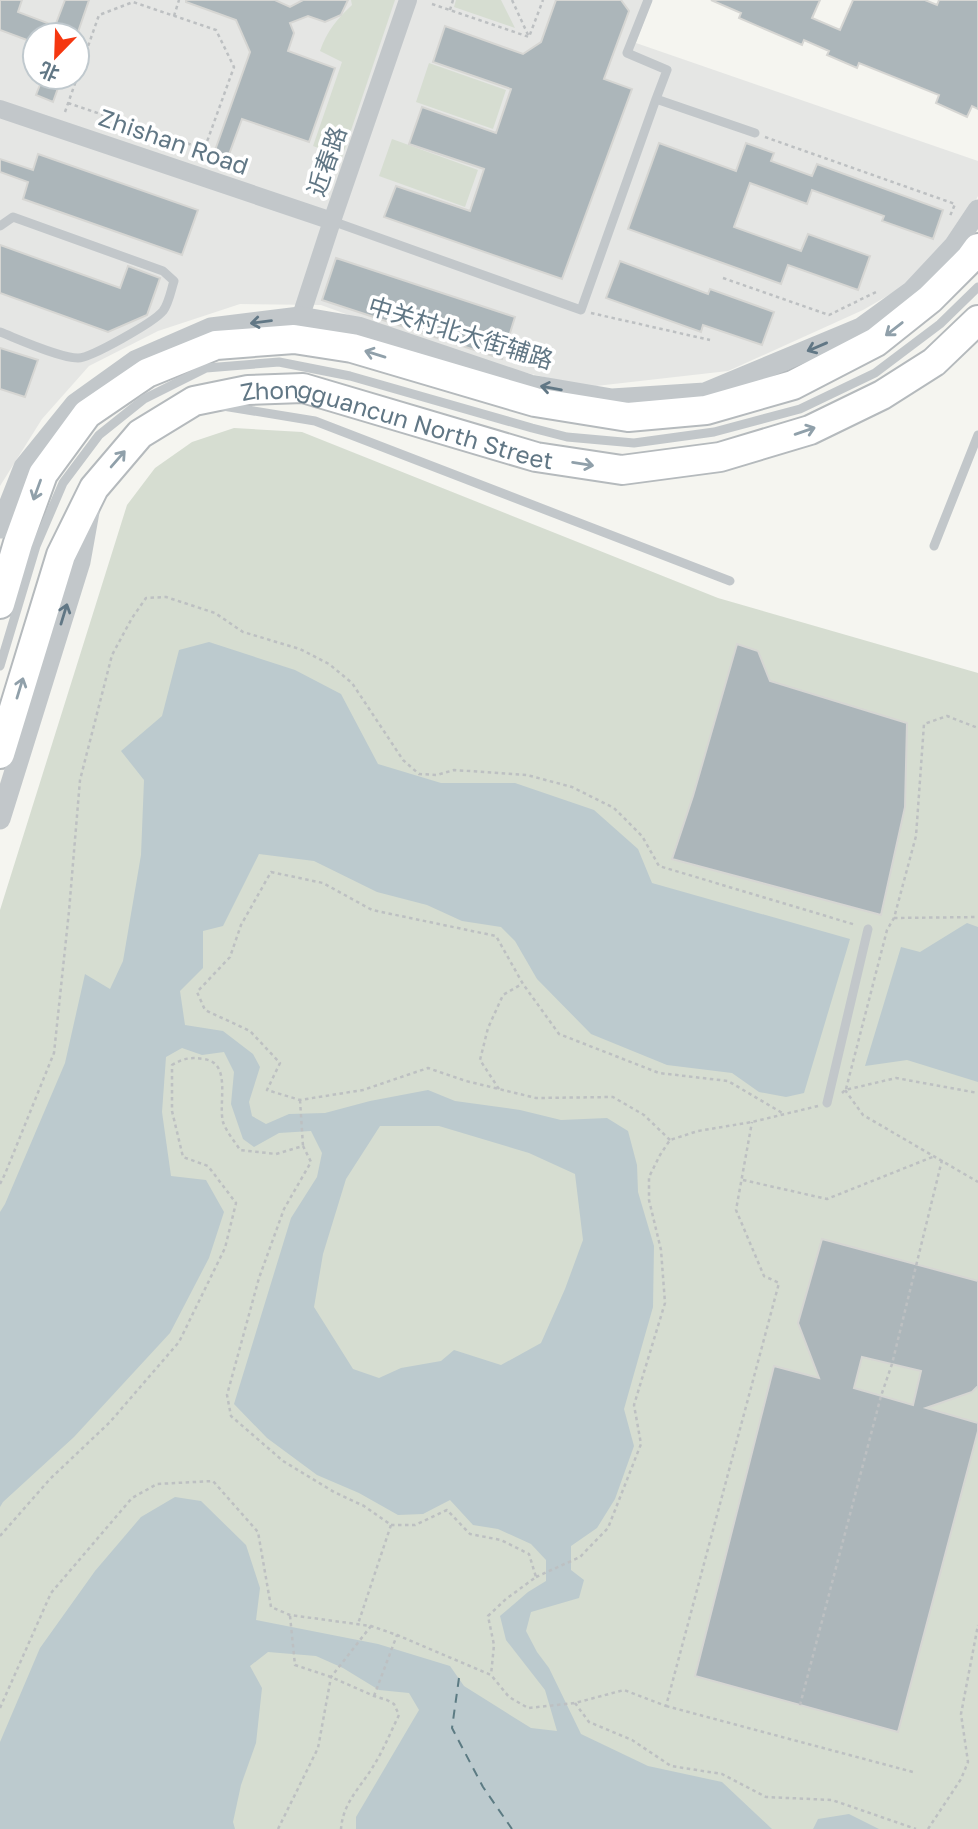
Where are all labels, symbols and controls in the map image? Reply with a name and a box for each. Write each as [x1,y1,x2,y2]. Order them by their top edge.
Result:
north arrow [21,21,91,91]
text: 北 [36,58,62,86]
street label: Zhishan Road [95,102,253,180]
street label: 近春路 [301,122,351,200]
street label: 中关村北大街辅路 [365,290,557,374]
one-way arrow [250,315,273,328]
one-way arrow [885,321,903,336]
one-way arrow [807,341,828,354]
one-way arrow [364,347,386,360]
street label: Zhongguancun North Street [238,373,555,474]
one-way arrow [540,381,563,394]
one-way arrow [794,424,816,436]
one-way arrow [110,450,126,468]
one-way arrow [571,458,594,471]
one-way arrow [30,479,43,501]
one-way arrow [59,603,71,625]
one-way arrow [15,678,27,700]

